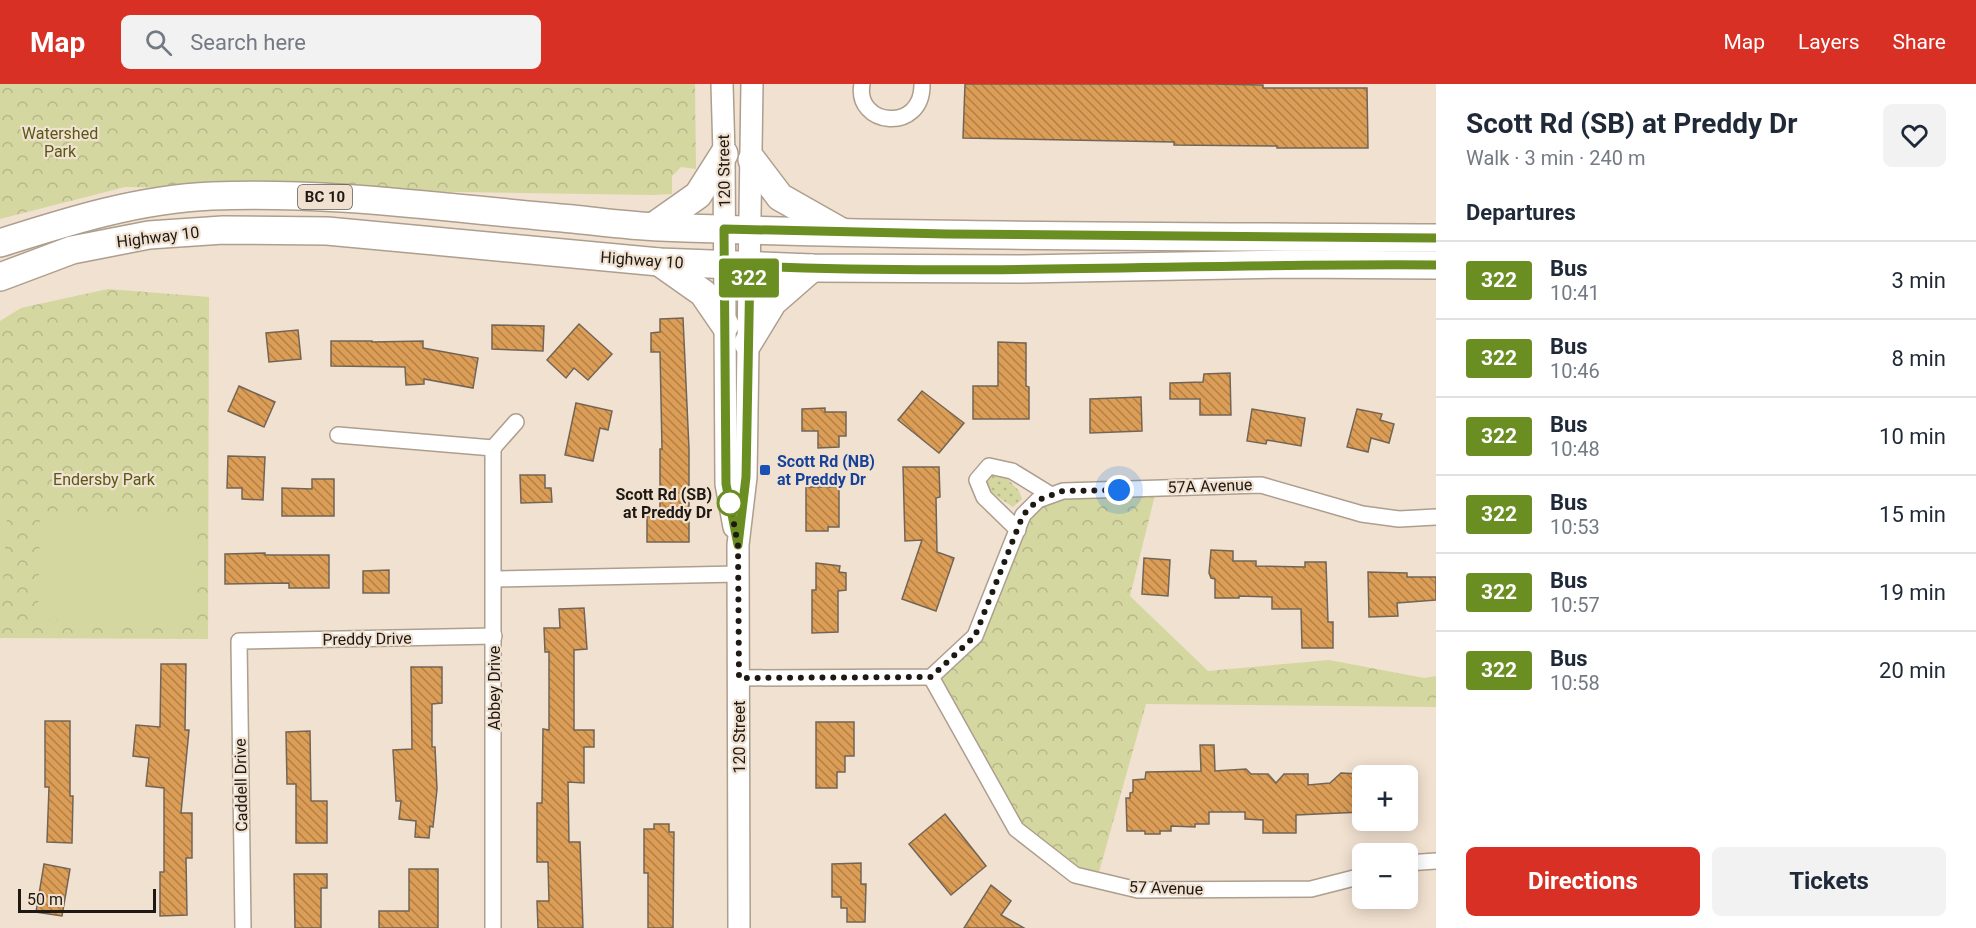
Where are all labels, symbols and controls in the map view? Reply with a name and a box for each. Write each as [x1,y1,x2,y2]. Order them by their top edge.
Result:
search box [121,15,541,69]
text: Map [30,26,85,59]
icon: search [142,26,175,59]
text: Search here [190,30,306,55]
text: Map [1723,30,1765,54]
text: Layers [1798,30,1859,54]
text: Share [1892,30,1946,54]
button: heart [1883,104,1946,167]
text: Scott Rd (SB) at Preddy Dr [1466,107,1798,140]
park label: Watershed Park [22,124,98,161]
street label: 120 Street [714,134,734,208]
text: Walk · 3 min · 240 m [1466,146,1645,170]
road number: BC 10 [298,185,352,209]
text: Departures [1466,200,1576,225]
street label: Highway 10 [116,222,200,252]
street label: Highway 10 [600,248,684,272]
text: Bus [1550,256,1588,281]
line badge: 322 [714,258,783,298]
text: 322 [731,266,767,290]
text: 322 [1481,268,1517,292]
text: 3 min [1891,268,1946,293]
text: 10:41 [1550,281,1600,305]
text: Bus [1550,334,1588,359]
text: 322 [1481,346,1517,370]
text: 8 min [1891,346,1946,371]
text: 10:46 [1550,359,1600,383]
text: Bus [1550,412,1588,437]
text: 322 [1481,424,1517,448]
text: 10 min [1879,424,1946,449]
text: 10:48 [1550,437,1600,461]
place label: Scott Rd (NB) at Preddy Dr [777,452,875,489]
marker: Scott Rd (NB) at Preddy Dr [758,463,772,477]
park label: Endersby Park [53,470,156,489]
your location [1104,475,1134,505]
street label: 57A Avenue [1167,475,1253,497]
place label: Scott Rd (SB) at Preddy Dr [615,485,712,522]
marker: Scott Rd (SB) at Preddy Dr [717,490,743,516]
text: Bus [1550,490,1588,515]
text: 322 [1481,502,1517,526]
text: 15 min [1879,502,1946,527]
text: 10:53 [1550,515,1600,539]
text: Bus [1550,568,1588,593]
text: 322 [1481,580,1517,604]
text: 19 min [1879,580,1946,605]
text: 10:57 [1550,593,1600,617]
street label: Preddy Drive [322,629,412,649]
street label: Abbey Drive [485,646,504,730]
text: Bus [1550,646,1588,671]
text: 322 [1481,658,1517,682]
text: 20 min [1879,658,1946,683]
text: 10:58 [1550,671,1600,695]
street label: 120 Street [730,700,749,774]
street label: Caddell Drive [231,738,251,832]
map controls [1352,765,1418,909]
button: + [1352,765,1418,831]
button: − [1352,843,1418,909]
button: Directions [1466,847,1700,916]
button: Tickets [1712,847,1946,916]
street label: 57 Avenue [1129,877,1203,899]
scale bar [18,886,156,914]
text: 50 m [27,890,63,909]

